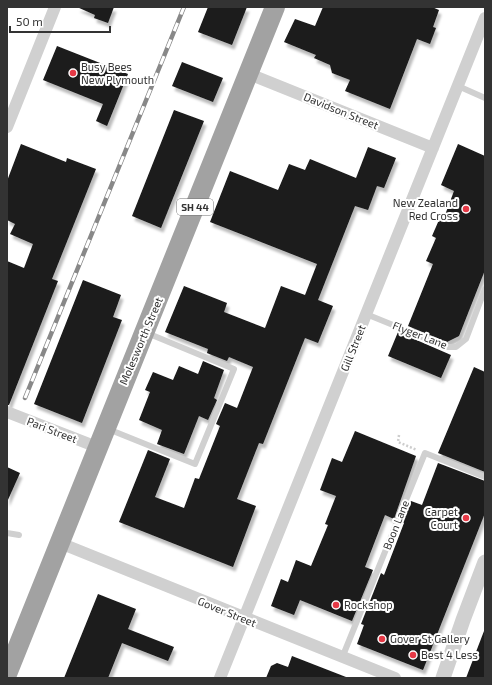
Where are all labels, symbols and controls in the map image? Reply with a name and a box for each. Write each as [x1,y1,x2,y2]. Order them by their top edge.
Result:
scale bar [10,8,110,34]
text: 50 m [16,14,43,28]
place label: Busy Bees New Plymouth [81,60,154,86]
marker: Busy Bees New Plymouth [68,68,78,78]
street label: Davidson Street [302,90,380,131]
place label: New Zealand Red Cross [393,196,458,222]
road number: SH 44 [177,199,213,215]
marker: New Zealand Red Cross [461,204,471,214]
street label: Molesworth Street [116,295,165,387]
street label: Flyger Lane [391,318,449,351]
street label: Gill Street [337,323,368,373]
street label: Pari Street [25,414,79,445]
street label: Boon Lane [380,498,411,551]
place label: Carpet Court [425,505,458,531]
marker: Carpet Court [461,513,471,523]
street label: Gover Street [196,594,258,629]
place label: Rockshop [344,598,393,611]
marker: Rockshop [331,600,341,610]
place label: Gover St Gallery [390,632,470,645]
marker: Gover St Gallery [377,634,387,644]
place label: Best 4 Less [421,648,478,661]
marker: Best 4 Less [408,650,418,660]

